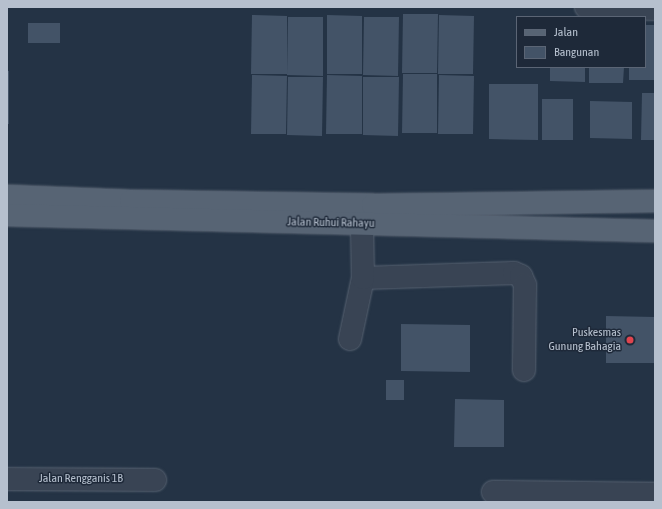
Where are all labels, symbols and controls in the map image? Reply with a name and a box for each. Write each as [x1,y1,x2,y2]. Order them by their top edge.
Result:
legend [516,16,646,68]
text: Jalan [554,25,578,39]
text: Bangunan [554,45,599,59]
street label: Jalan Ruhui Rahayu [287,215,375,231]
place label: Puskesmas Gunung Bahagia [548,326,621,354]
marker: Puskesmas Gunung Bahagia [624,334,636,346]
street label: Jalan Rengganis 1B [39,472,123,486]

